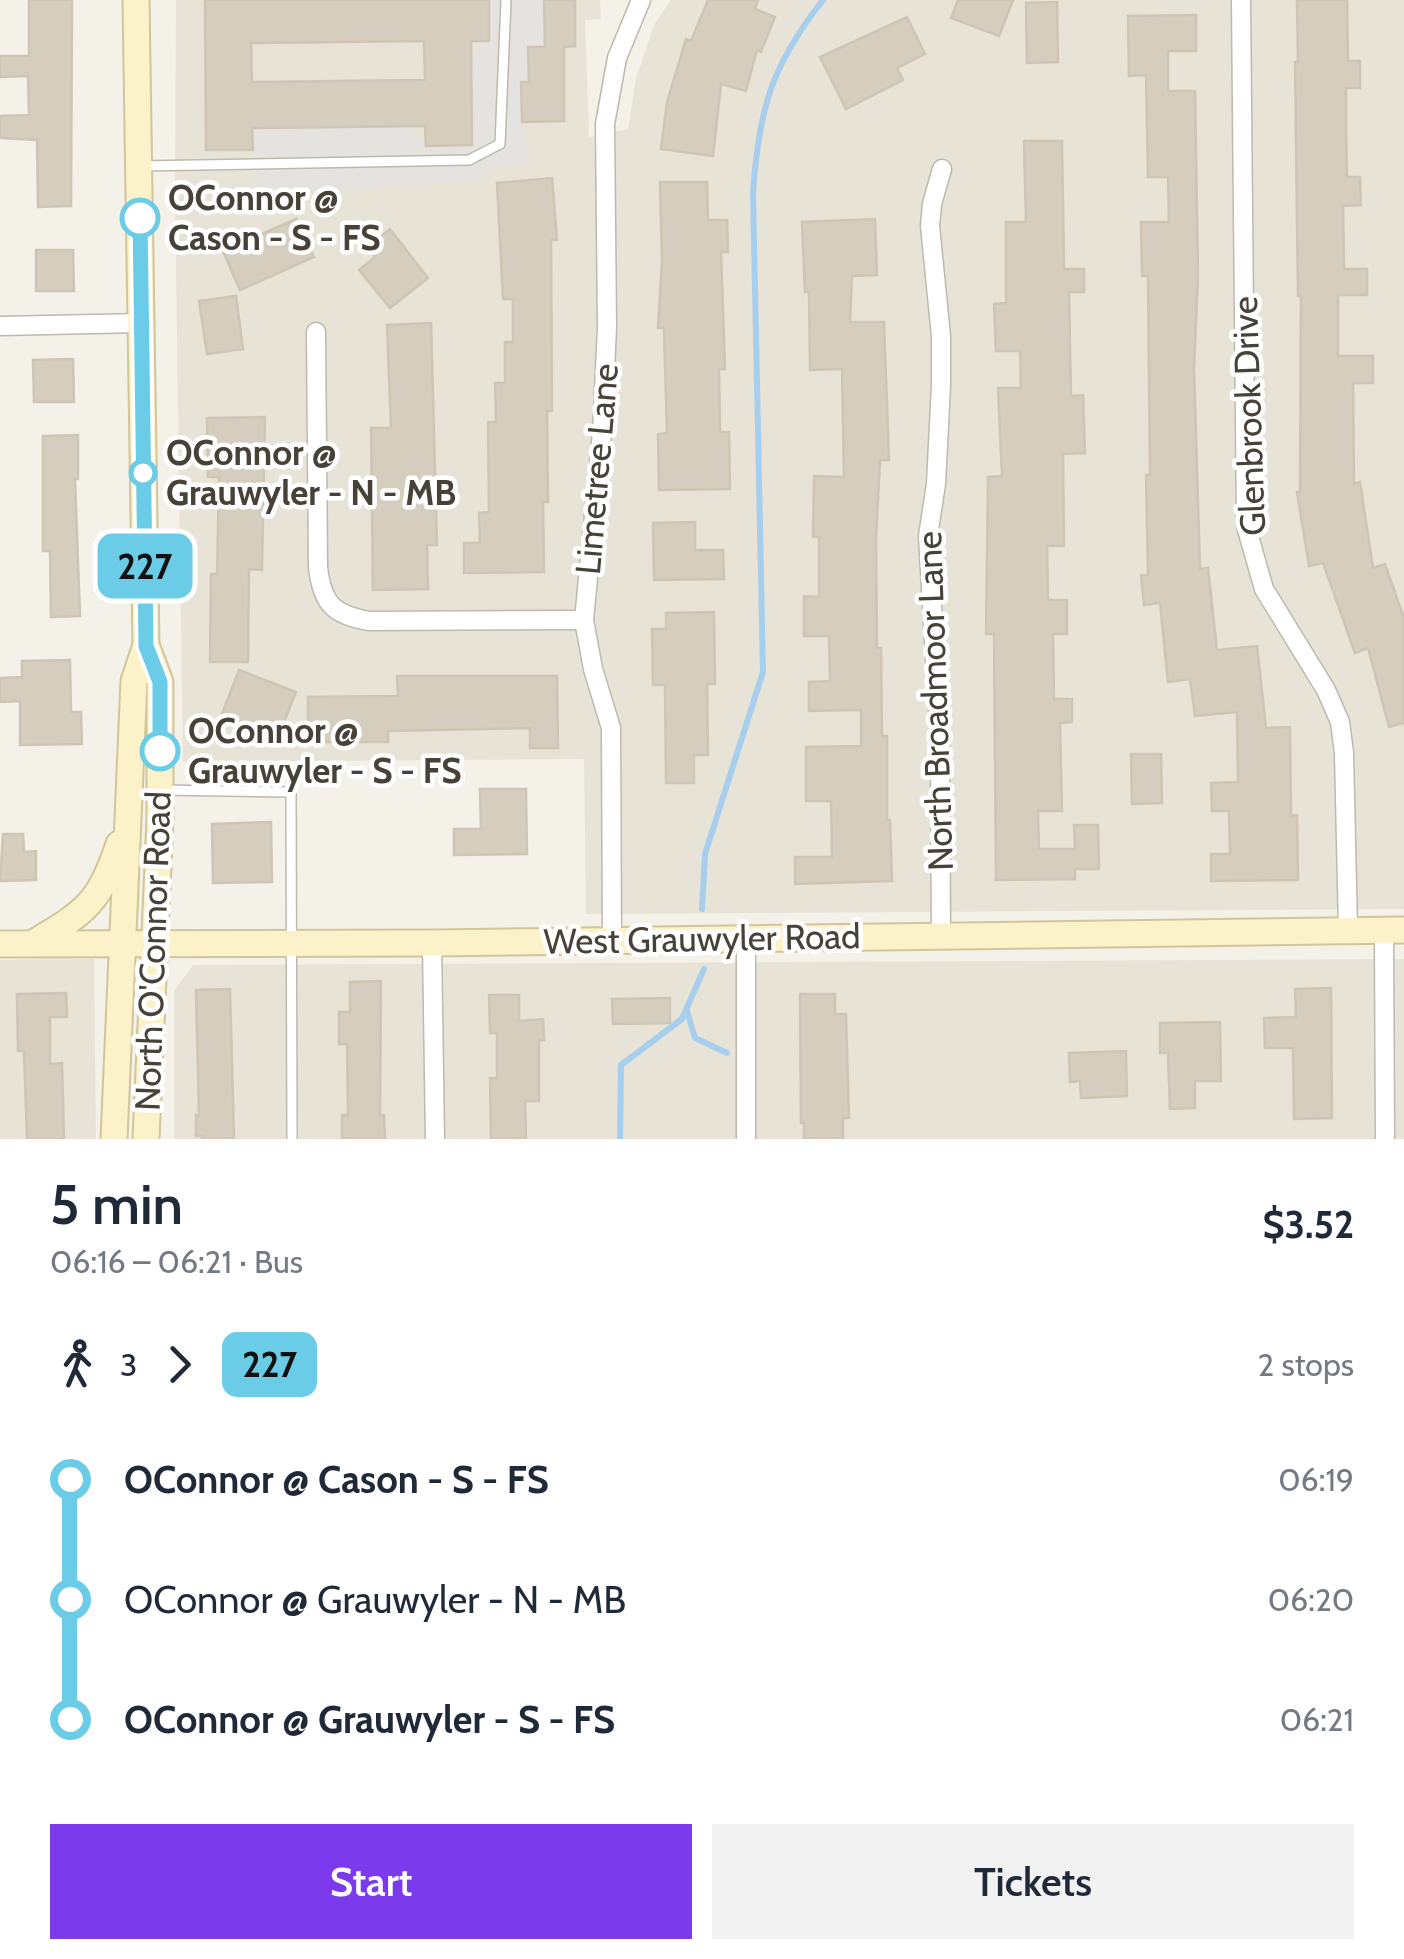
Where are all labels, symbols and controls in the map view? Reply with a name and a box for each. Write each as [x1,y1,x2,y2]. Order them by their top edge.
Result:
place label: OConnor @ Cason - S - FS [168,176,381,259]
marker: OConnor @ Cason - S - FS [121,199,159,237]
street label: Glenbrook Drive [1223,296,1274,536]
street label: Limetree Lane [566,362,627,576]
place label: OConnor @ Grauwyler - N - MB [166,431,456,514]
marker: OConnor @ Grauwyler - N - MB [130,460,156,486]
street label: North Broadmoor Lane [907,530,962,872]
line badge: 227 [88,534,202,598]
text: 227 [118,545,172,588]
place label: OConnor @ Grauwyler - S - FS [188,709,462,792]
marker: OConnor @ Grauwyler - S - FS [141,732,179,770]
street label: North O'Connor Road [125,791,180,1111]
street label: West Grauwyler Road [543,914,861,963]
text: 5 min [50,1171,183,1238]
text: $3.52 [1263,1201,1354,1248]
text: 06:16 – 06:21 · Bus [50,1242,303,1281]
icon: walk [50,1337,105,1392]
icon: forward [152,1337,207,1392]
text: 227 [242,1343,297,1386]
text: 3 [120,1345,137,1384]
text: 2 stops [1257,1345,1354,1384]
text: OConnor @ Cason - S - FS [124,1456,549,1503]
text: 06:19 [1278,1460,1354,1499]
text: OConnor @ Grauwyler - N - MB [124,1576,626,1623]
text: 06:20 [1268,1580,1354,1619]
text: OConnor @ Grauwyler - S - FS [124,1696,615,1743]
text: 06:21 [1280,1700,1354,1739]
button: Start [50,1824,692,1939]
button: Tickets [712,1824,1354,1939]

